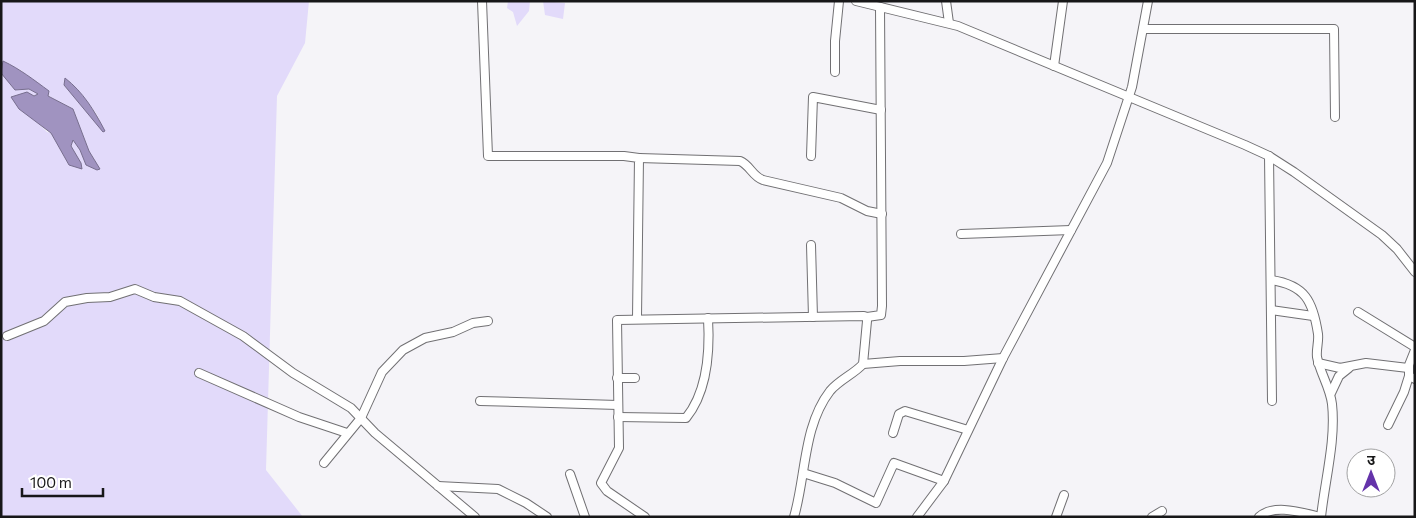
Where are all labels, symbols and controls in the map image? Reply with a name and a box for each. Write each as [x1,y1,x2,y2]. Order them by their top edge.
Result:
north arrow [1346,448,1396,498]
text: उ [1367,451,1376,468]
scale bar [22,466,104,498]
text: 100 m [30,473,72,491]

